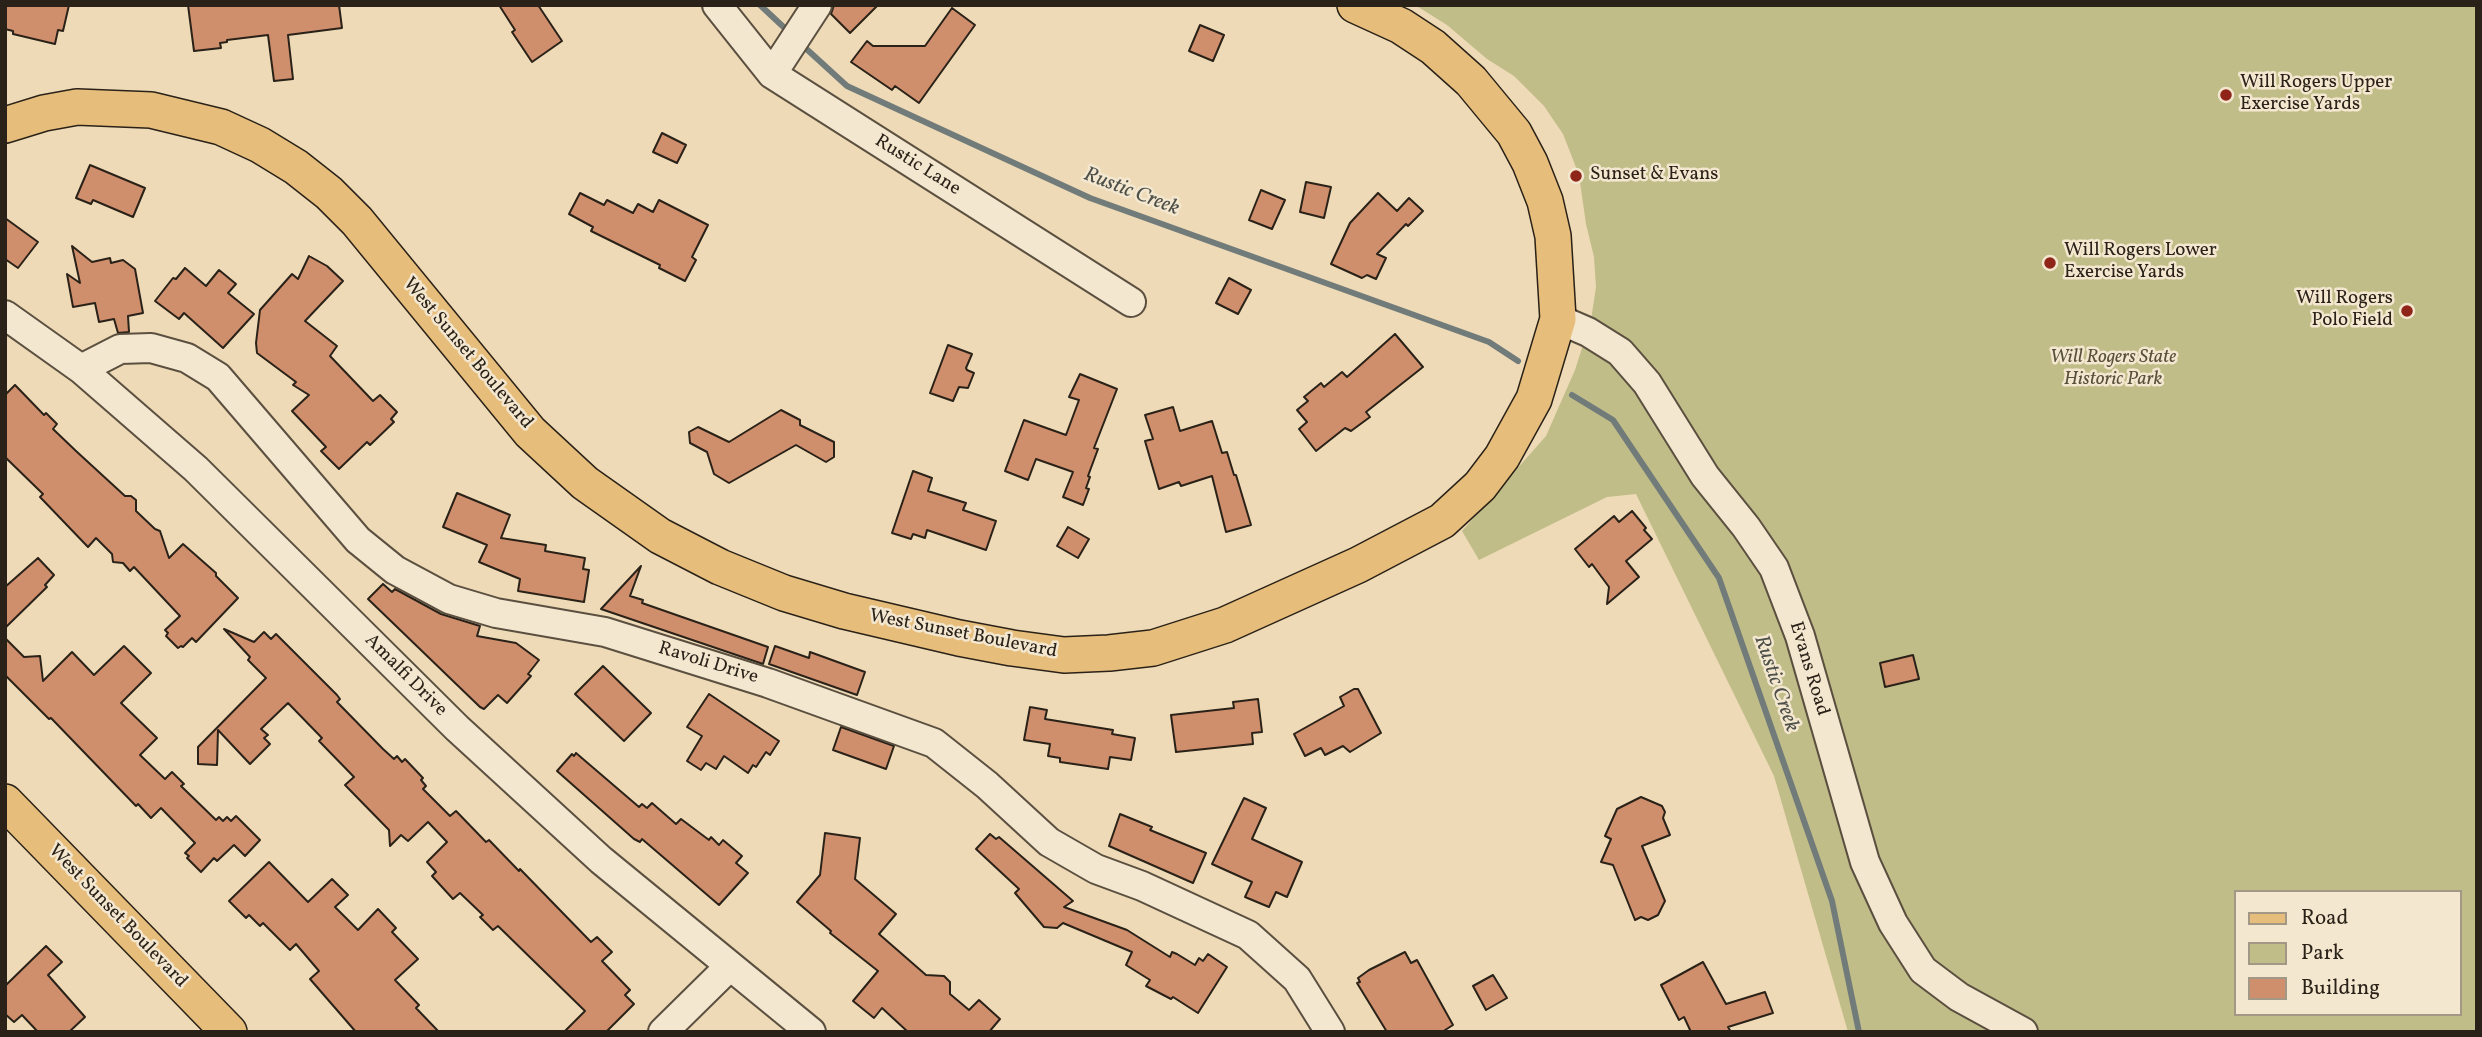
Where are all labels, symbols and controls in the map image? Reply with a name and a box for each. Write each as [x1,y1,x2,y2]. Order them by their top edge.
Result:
place label: Will Rogers Upper Exercise Yards [2240,73,2392,117]
marker: Will Rogers Upper Exercise Yards [2218,87,2234,103]
street label: Rustic Lane [870,131,964,201]
water label: Rustic Creek [1080,163,1182,223]
place label: Sunset & Evans [1590,165,1718,187]
marker: Sunset & Evans [1568,168,1584,184]
place label: Will Rogers Lower Exercise Yards [2064,241,2217,285]
marker: Will Rogers Lower Exercise Yards [2042,255,2058,271]
street label: West Sunset Boulevard [397,274,537,434]
place label: Will Rogers Polo Field [2296,289,2393,333]
marker: Will Rogers Polo Field [2399,303,2415,319]
park label: Will Rogers State Historic Park [2050,348,2176,392]
street label: West Sunset Boulevard [867,606,1059,664]
street label: Evans Road [1783,619,1833,719]
street label: Amalfi Drive [359,630,451,722]
water label: Rustic Creek [1747,632,1803,736]
street label: Ravoli Drive [655,638,761,690]
street label: West Sunset Boulevard [43,841,191,993]
legend [2234,890,2461,1016]
text: Road [2301,904,2348,933]
text: Park [2301,939,2344,968]
text: Building [2301,974,2380,1003]

